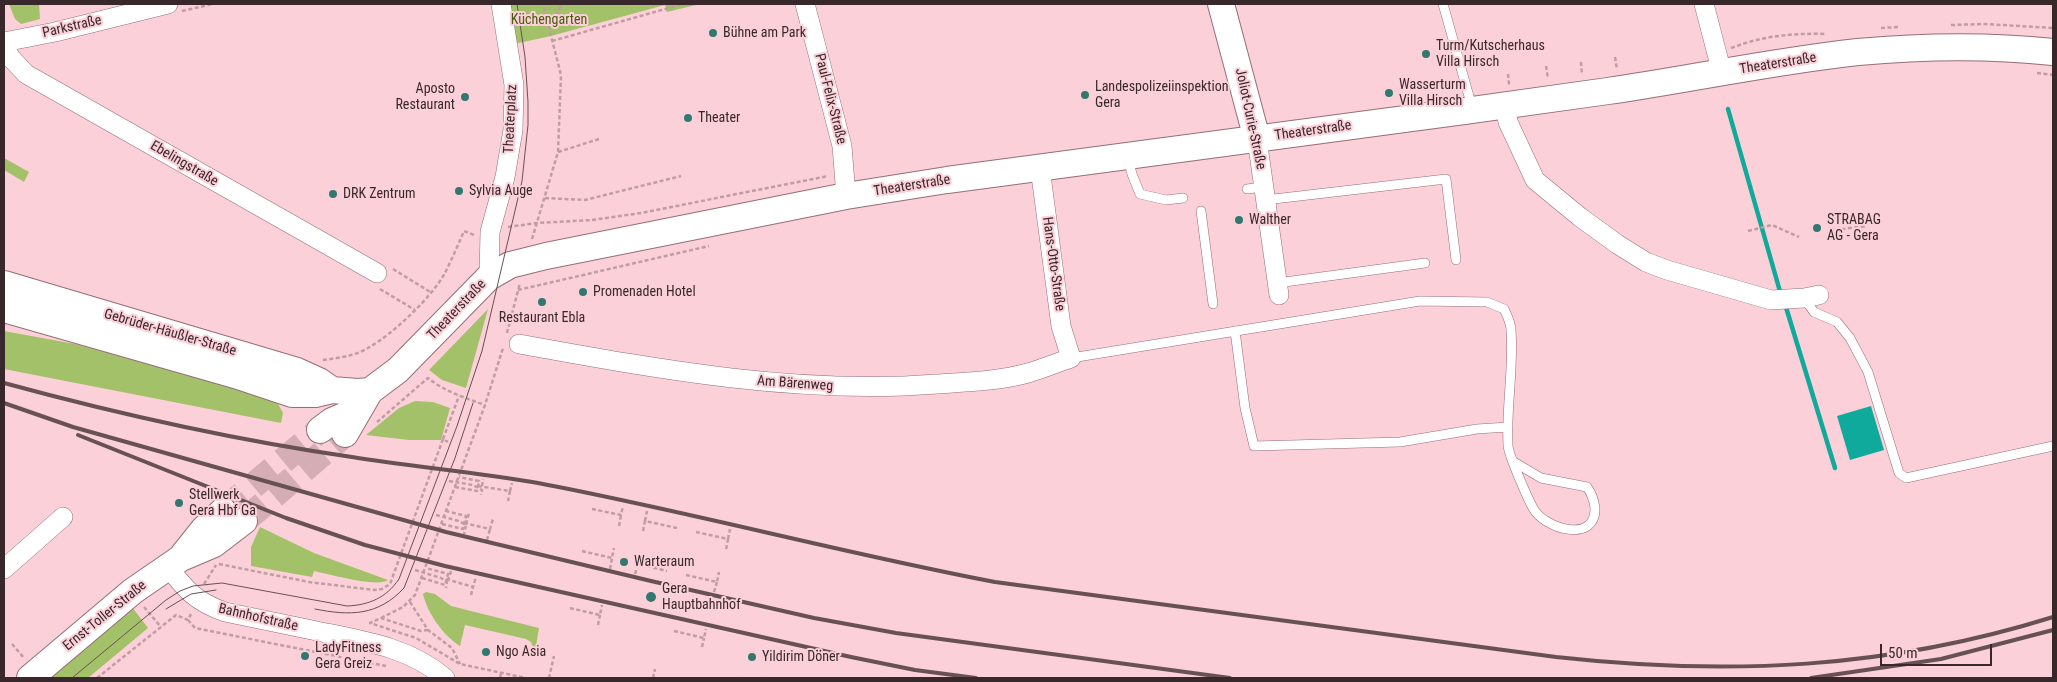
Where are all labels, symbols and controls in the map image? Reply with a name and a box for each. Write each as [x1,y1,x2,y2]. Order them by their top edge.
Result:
street label: Parkstraße [41,12,103,42]
park label: Küchengarten [511,12,587,28]
place label: Bühne am Park [723,25,806,41]
marker: Bühne am Park [707,27,719,39]
place label: Turm/Kutscherhaus Villa Hirsch [1436,38,1545,70]
marker: Turm/Kutscherhaus Villa Hirsch [1420,48,1432,60]
street label: Theaterstraße [1738,50,1818,78]
street label: Paul-Felix-Straße [811,52,849,146]
street label: Joliot-Curie-Straße [1231,67,1269,171]
place label: Wasserturm Villa Hirsch [1399,77,1466,110]
place label: Landespolizeiinspektion Gera [1095,79,1229,111]
place label: Aposto Restaurant [395,81,455,114]
street label: Theaterplatz [501,84,521,154]
marker: Wasserturm Villa Hirsch [1383,87,1395,99]
marker: Landespolizeiinspektion Gera [1079,89,1091,101]
marker: Aposto Restaurant [459,91,471,103]
place label: Theater [698,110,740,126]
marker: Theater [682,112,694,124]
street label: Theaterstraße [1274,117,1352,145]
street label: Ebelingstraße [147,138,221,190]
street label: Theaterstraße [872,172,952,200]
place label: Sylvia Auge [469,183,533,199]
marker: Sylvia Auge [453,185,465,197]
place label: DRK Zentrum [343,186,416,202]
marker: DRK Zentrum [327,188,339,200]
place label: Walther [1249,212,1291,228]
place label: STRABAG AG - Gera [1827,212,1881,244]
marker: Walther [1233,214,1245,226]
street label: Hans-Otto-Straße [1038,216,1068,312]
marker: STRABAG AG - Gera [1811,222,1823,234]
street label: Theaterstraße [424,276,490,344]
place label: Promenaden Hotel [593,284,696,300]
marker: Promenaden Hotel [577,286,589,298]
marker: Restaurant Ebla [536,296,548,308]
street label: Gebrüder-Häußler-Straße [102,306,238,360]
place label: Restaurant Ebla [499,310,585,326]
street label: Am Bärenweg [756,373,834,395]
place label: Stellwerk Gera Hbf Ga [189,487,256,520]
marker: Stellwerk Gera Hbf Ga [173,497,185,509]
place label: Warteraum [634,554,694,570]
marker: Warteraum [618,556,630,568]
street label: Ernst-Toller-Straße [60,577,150,655]
place label: Gera Hauptbahnhof [662,581,741,614]
marker: Gera Hauptbahnhof [644,590,658,604]
street label: Bahnhofstraße [217,601,299,635]
scale bar [1882,634,1994,666]
place label: LadyFitness Gera Greiz [315,640,381,672]
place label: Ngo Asia [496,644,546,660]
text: 50 m [1888,644,1918,662]
marker: Ngo Asia [480,646,492,658]
place label: Yildirim Döner [762,649,840,665]
marker: LadyFitness Gera Greiz [299,650,311,662]
marker: Yildirim Döner [746,651,758,663]

